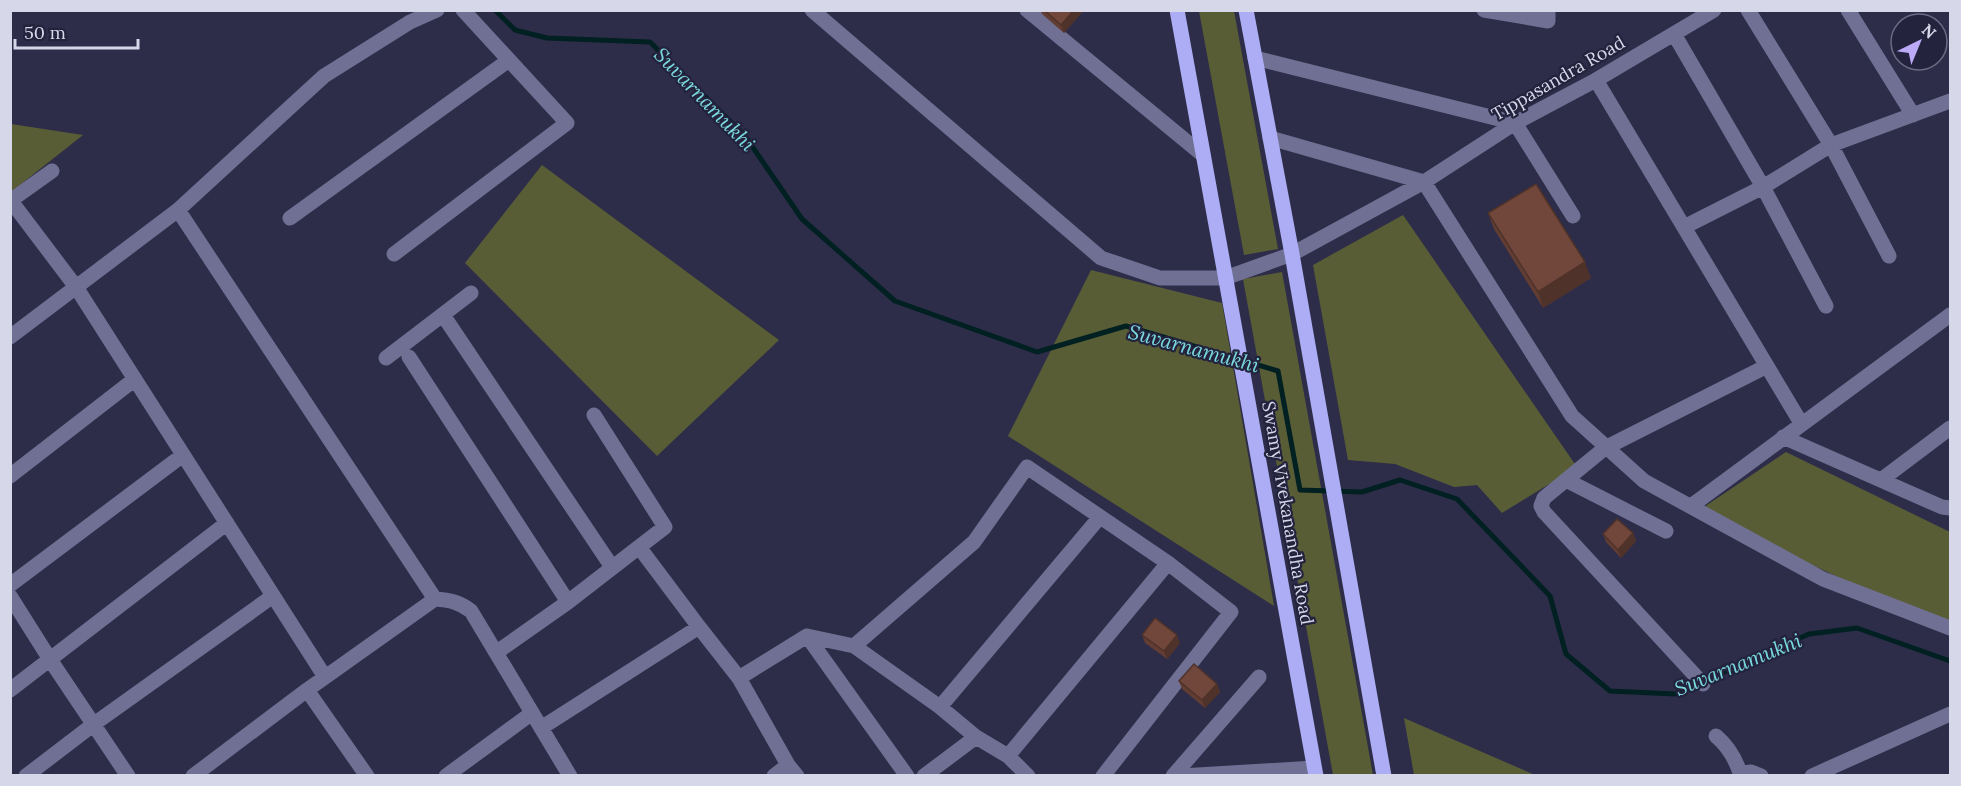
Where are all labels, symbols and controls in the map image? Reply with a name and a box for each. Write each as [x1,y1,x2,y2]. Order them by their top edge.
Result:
scale bar [15,12,138,50]
north arrow [1889,12,1949,72]
text: N [1918,19,1941,43]
text: 50 m [24,21,66,44]
street label: Tippasandra Road [1487,30,1629,125]
water label: Suvarnamukhi [649,42,761,157]
water label: Suvarnamukhi [1126,318,1263,378]
street label: Swamy Vivekanandha Road [1257,399,1319,627]
water label: Suvarnamukhi [1671,627,1806,701]

